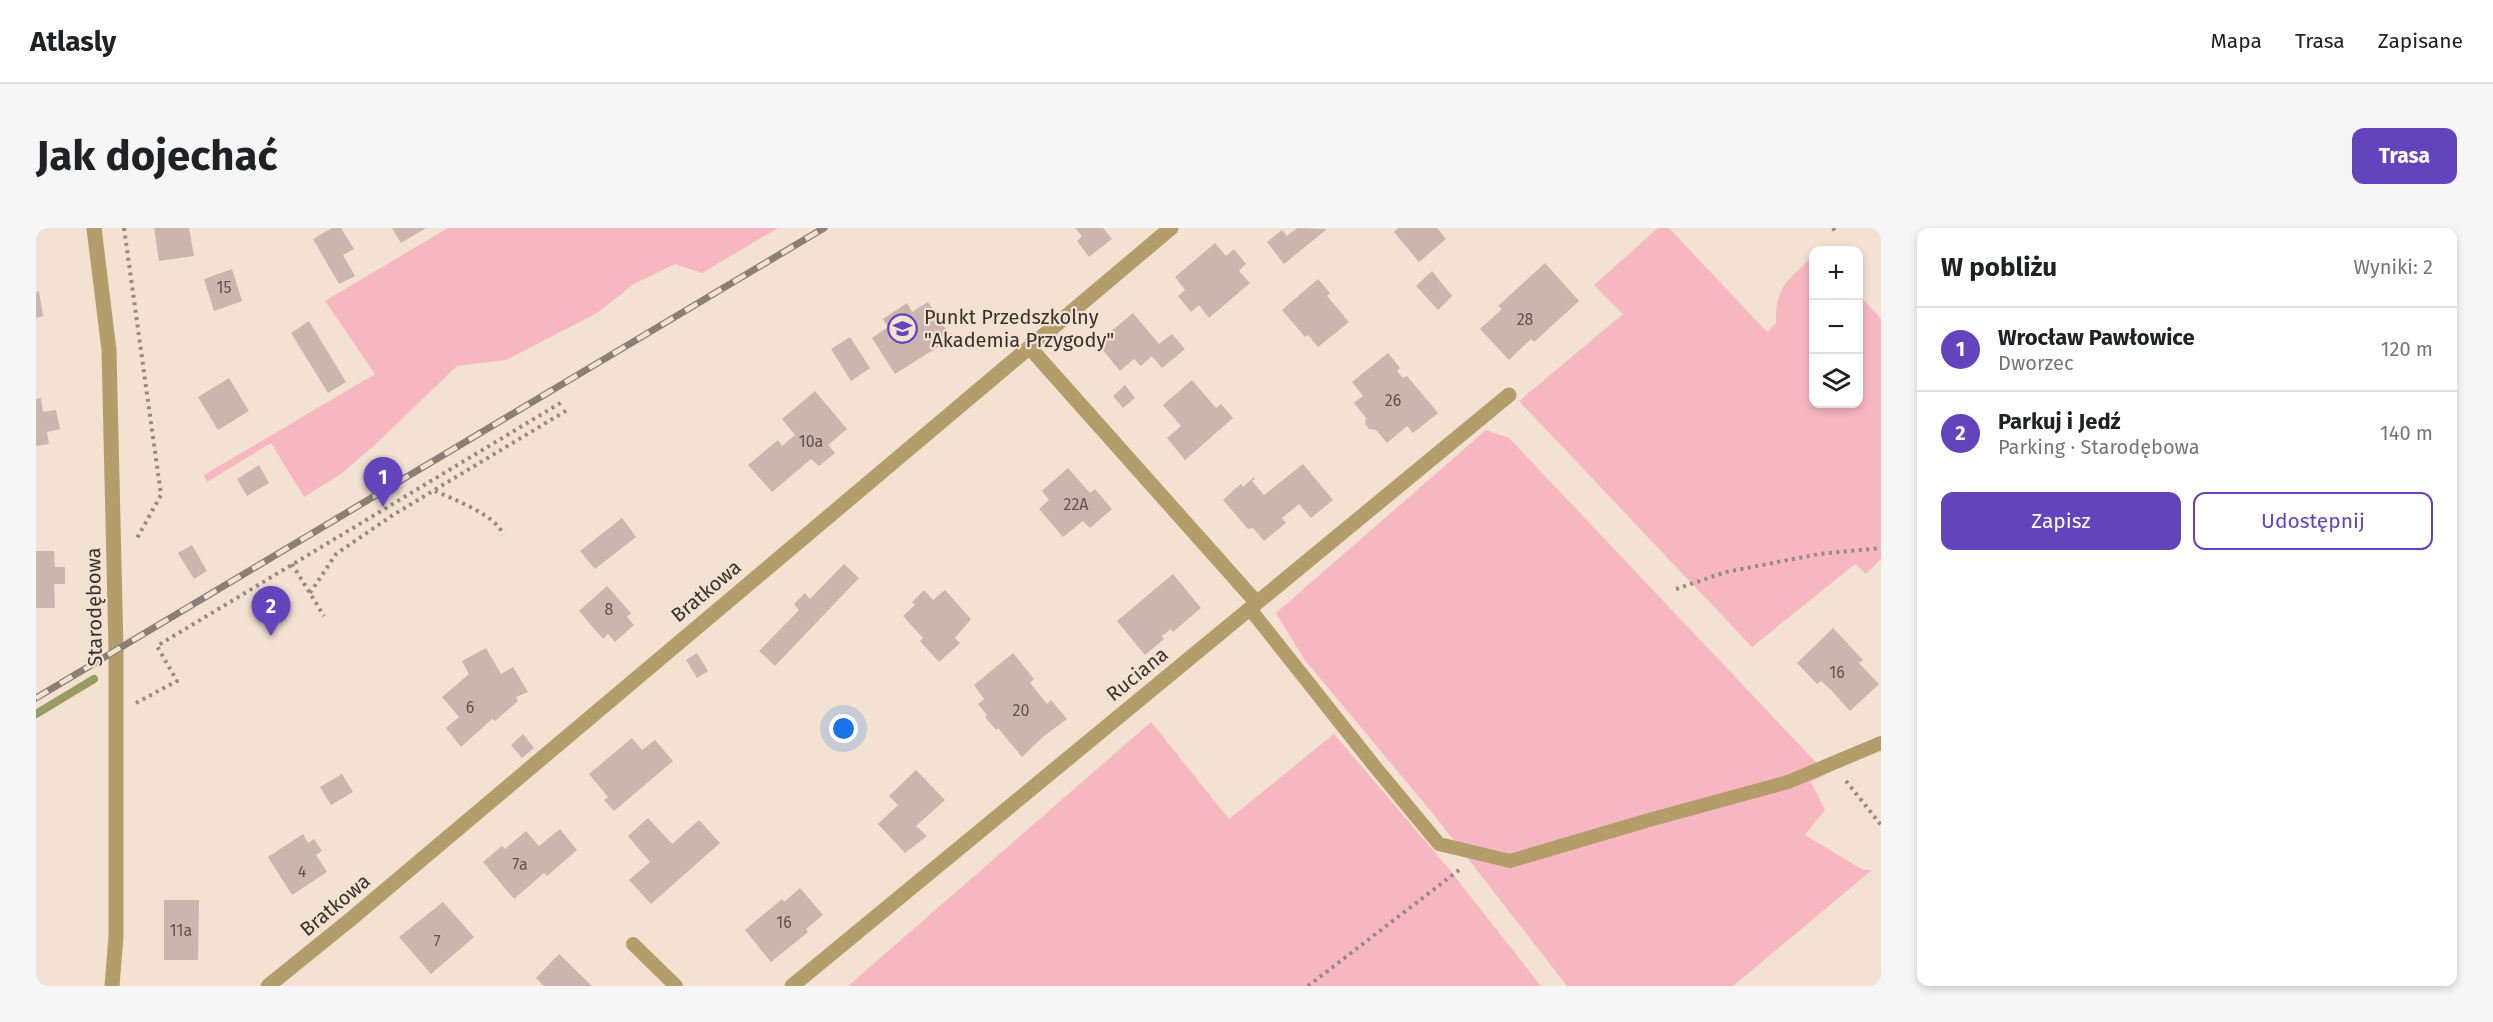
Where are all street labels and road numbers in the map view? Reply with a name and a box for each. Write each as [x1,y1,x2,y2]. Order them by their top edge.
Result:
street label: Starodębowa [81,547,107,667]
street label: Bratkowa [666,555,746,627]
street label: Ruciana [1101,642,1173,706]
street label: Bratkowa [295,869,375,941]

